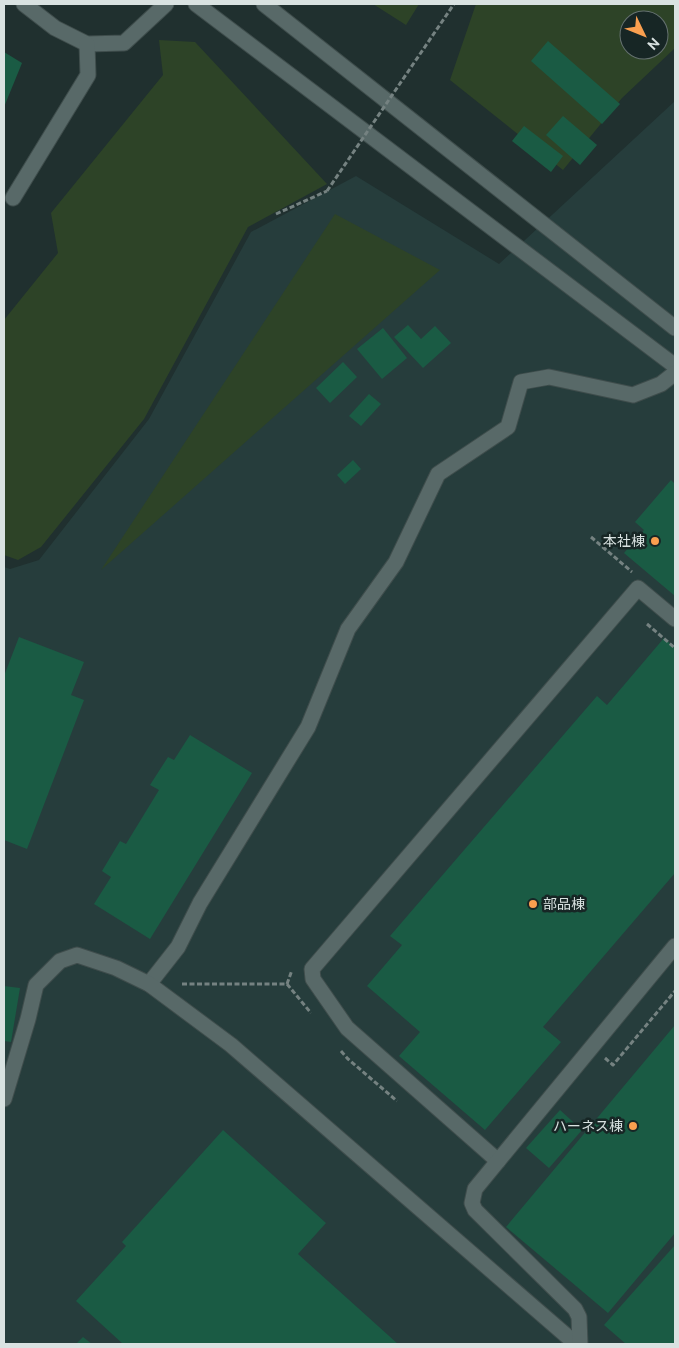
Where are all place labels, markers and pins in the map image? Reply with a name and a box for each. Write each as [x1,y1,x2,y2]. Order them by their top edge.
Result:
place label: 本社棟 [603,533,645,549]
marker: 本社棟 [649,535,661,547]
place label: 部品棟 [543,896,585,912]
marker: 部品棟 [527,898,539,910]
place label: ハーネス棟 [553,1118,623,1134]
marker: ハーネス棟 [627,1120,639,1132]

